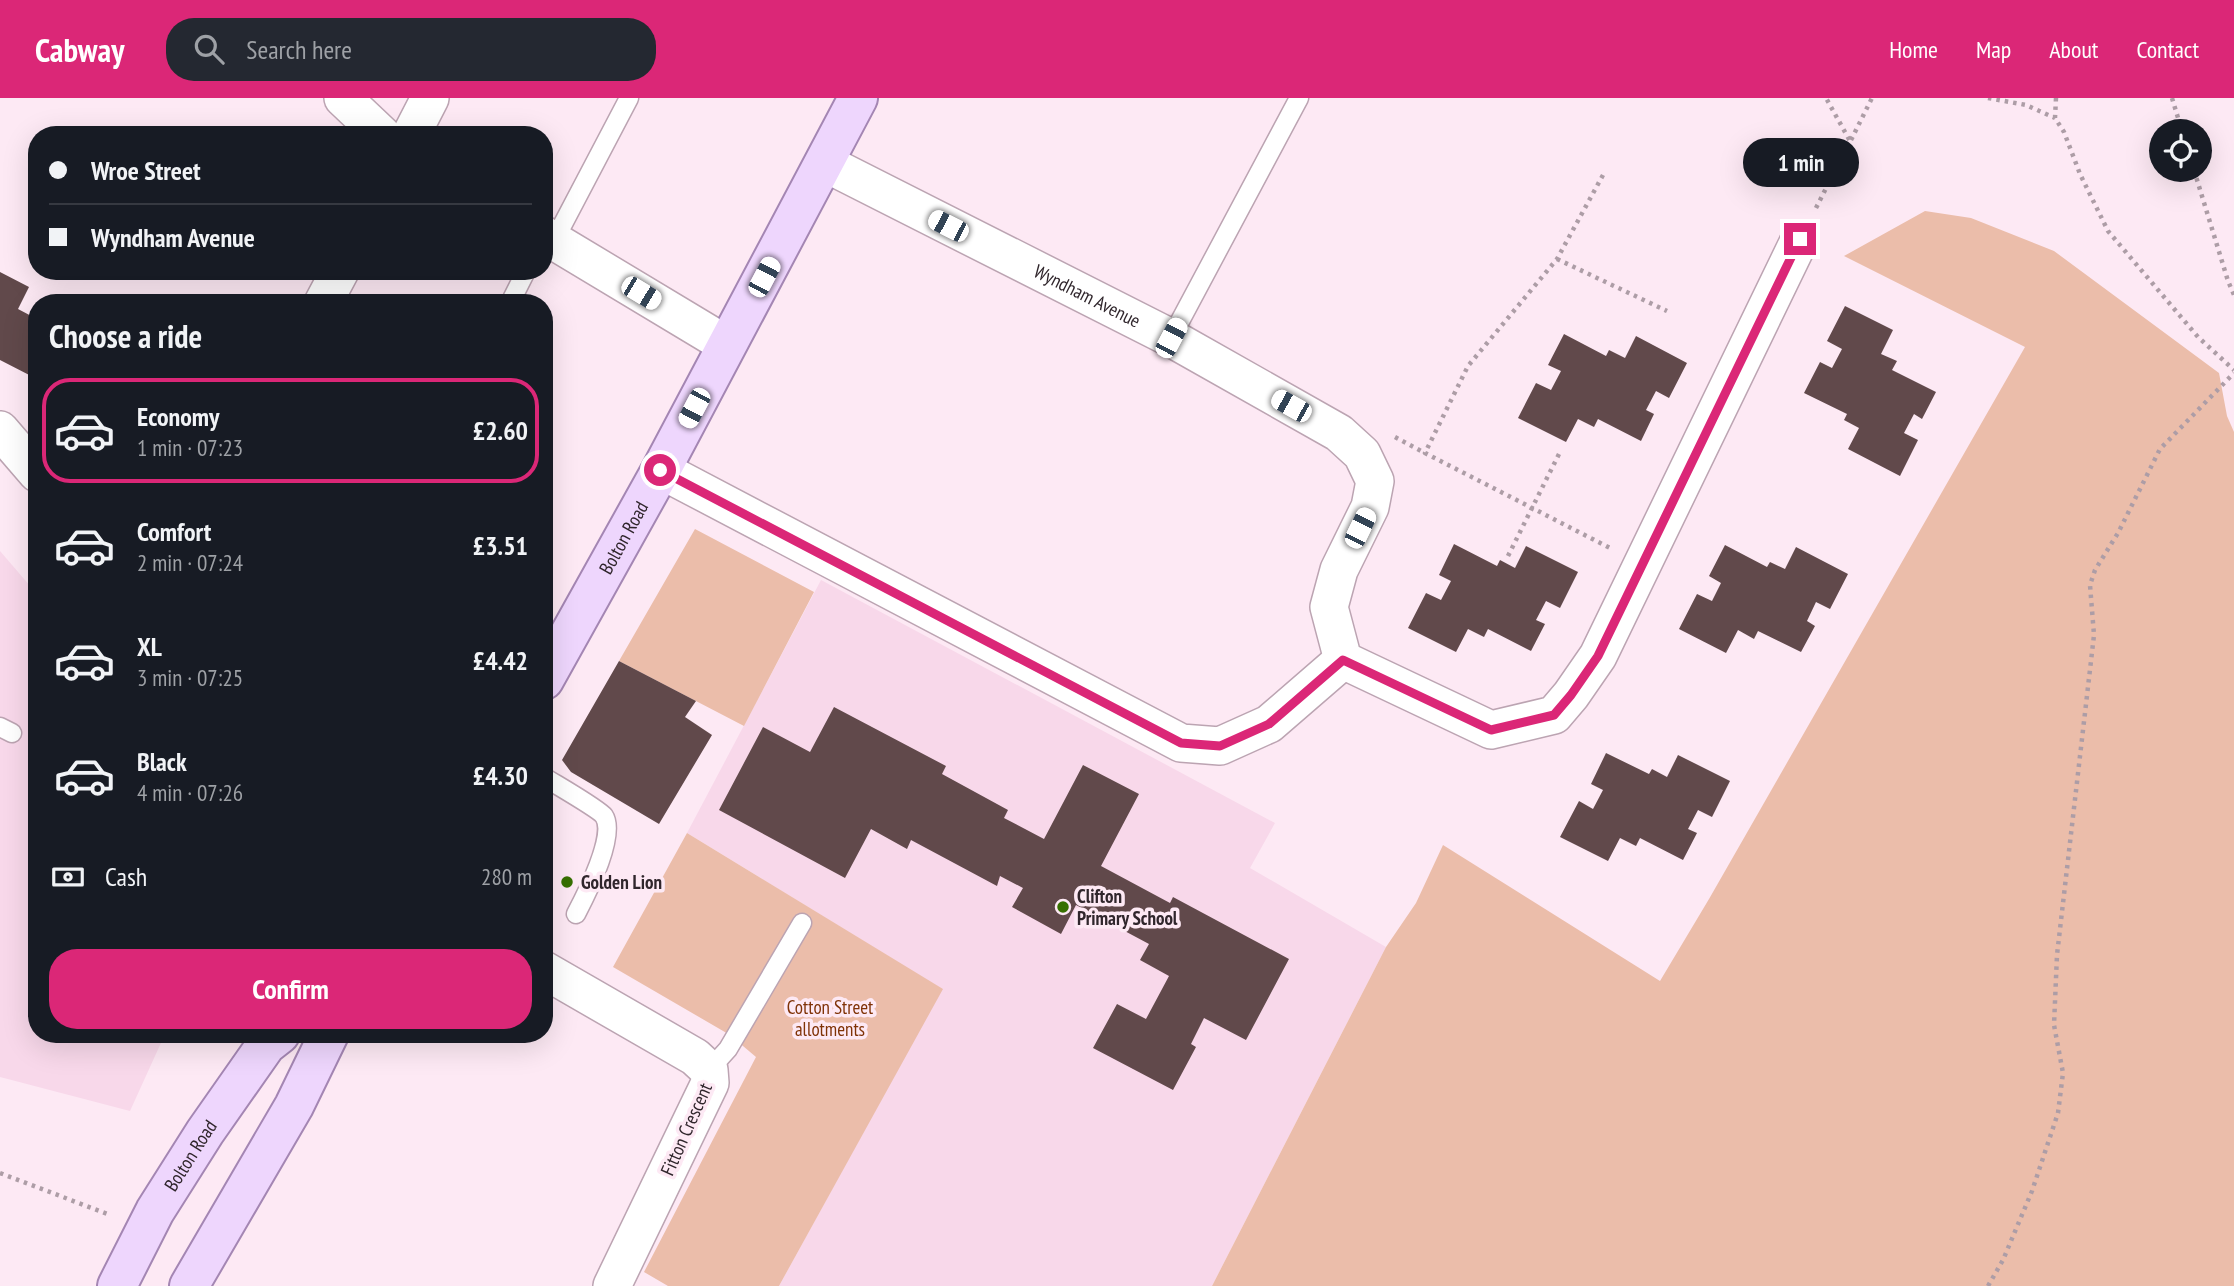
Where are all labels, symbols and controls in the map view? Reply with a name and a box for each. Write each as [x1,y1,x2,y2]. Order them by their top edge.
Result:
search box [166,18,656,81]
text: Cabway [35,28,124,71]
icon: search [190,30,228,68]
text: Search here [246,33,352,66]
text: Home [1889,34,1938,65]
text: Map [1976,34,2011,65]
text: About [2049,34,2098,65]
text: Contact [2136,34,2199,65]
map controls [2149,119,2212,182]
button: locate [2149,119,2212,182]
callout: 1 min [1742,138,1858,186]
text: 1 min [1778,148,1824,177]
text: Wroe Street [91,154,201,187]
car [925,207,972,245]
text: Wyndham Avenue [91,221,255,254]
route end [1784,223,1816,255]
car [745,254,784,300]
street label: Wyndham Avenue [1030,259,1145,333]
car [618,273,665,313]
text: Choose a ride [49,315,202,357]
car [1152,315,1191,361]
car [675,385,714,431]
car [1268,387,1315,425]
icon: car [53,399,116,462]
text: Economy [137,400,219,433]
text: £2.60 [473,414,528,447]
text: 1 min · 07:23 [137,433,243,462]
route start [644,454,676,486]
street label: Bolton Road [593,497,653,578]
car [1342,505,1379,551]
icon: car [53,514,116,577]
text: Comfort [137,515,211,548]
text: £3.51 [473,529,528,562]
text: 2 min · 07:24 [137,548,243,577]
icon: car [53,629,116,692]
text: XL [137,630,162,663]
text: £4.42 [473,644,528,677]
text: 3 min · 07:25 [137,663,243,692]
icon: car [53,744,116,807]
text: Black [137,745,187,778]
text: £4.30 [473,759,528,792]
text: 4 min · 07:26 [137,778,243,807]
icon: cash [49,858,87,896]
text: Cash [105,860,147,893]
text: 280 m [481,862,532,891]
place label: Golden Lion [581,870,662,894]
marker: Golden Lion [559,874,575,890]
place label: Clifton Primary School [1077,884,1178,930]
marker: Clifton Primary School [1055,899,1071,915]
button: Confirm [49,949,532,1029]
park label: Cotton Street allotments [787,995,874,1041]
street label: Fitton Crescent [655,1078,717,1179]
street label: Bolton Road [159,1115,222,1195]

